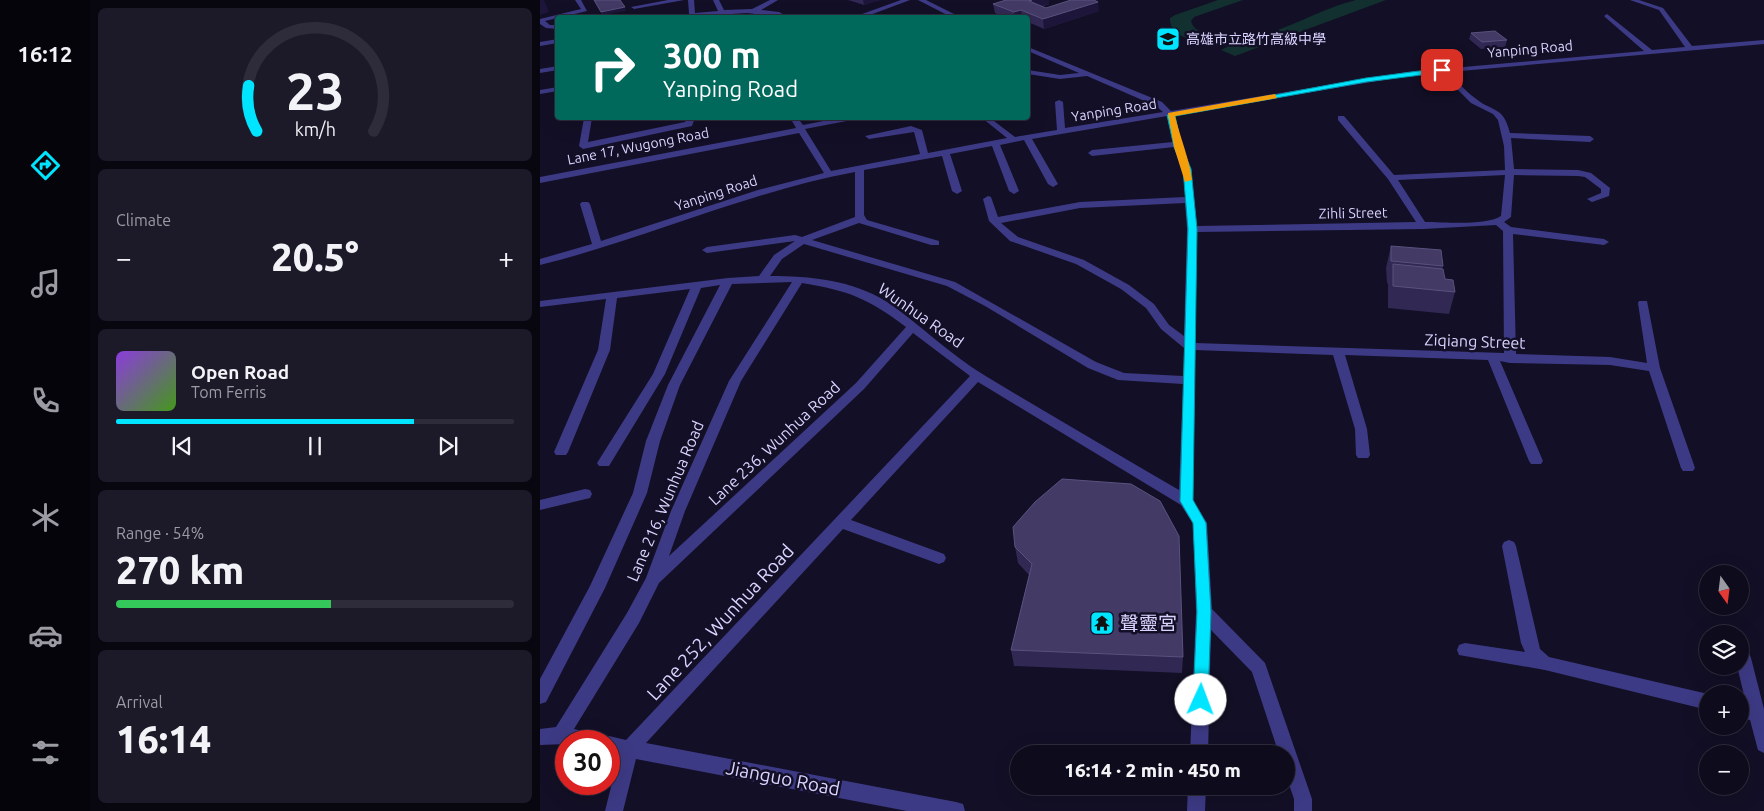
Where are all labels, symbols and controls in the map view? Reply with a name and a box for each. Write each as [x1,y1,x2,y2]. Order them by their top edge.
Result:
school or university icon: 高雄市立路竹高級中學 [1155,26,1181,52]
place label: 高雄市立路竹高級中學 [1186,31,1326,47]
icon: right [580,35,645,100]
text: 300 m [663,35,761,75]
street label: Yanping Road [1487,37,1573,61]
text: 16:12 [17,41,73,66]
pin [1421,49,1463,91]
icon: arrive [1428,56,1456,84]
text: 23 [286,62,344,120]
text: Yanping Road [663,76,798,101]
street label: Yanping Road [1070,95,1158,125]
text: km/h [294,119,336,139]
street label: Lane 17, Wugong Road [566,124,710,168]
icon: directions [28,148,63,183]
street label: Yanping Road [673,172,759,214]
street label: Zihli Street [1318,204,1388,222]
text: Climate [116,211,171,229]
text: 20.5° [271,236,359,278]
text: − [116,242,132,273]
text: + [498,242,514,273]
icon: music [28,266,63,301]
street label: Wunhua Road [875,279,967,351]
street label: Ziqiang Street [1424,330,1527,352]
text: Open Road [191,361,289,383]
street label: Lane 236, Wunhua Road [705,378,843,508]
icon: phone [28,383,63,418]
text: Tom Ferris [191,383,266,401]
street label: Lane 216, Wunhua Road [623,418,707,584]
icon: previous [168,432,196,460]
icon: pause [301,432,329,460]
icon: next [434,432,462,460]
icon: climate [28,500,63,535]
text: Range · 54% [116,524,204,542]
street label: Lane 252, Wunhua Road [642,540,798,704]
text: 270 km [116,549,244,591]
north arrow [1699,565,1749,615]
map controls [1699,565,1749,795]
temple icon: 聲靈宮 [1089,610,1115,636]
place label: 聲靈宮 [1120,612,1177,634]
icon: car [28,618,63,653]
button: layers [1699,625,1749,675]
position arrow [1174,673,1226,725]
button: + [1699,685,1749,735]
text: Arrival [116,693,163,711]
text: 16:14 [116,718,211,760]
speed limit sign: 30 [555,730,620,795]
icon: filters [28,735,63,770]
button: − [1699,745,1749,795]
street label: Jianguo Road [724,756,842,800]
text: 16:14 · 2 min · 450 m [1064,759,1241,781]

